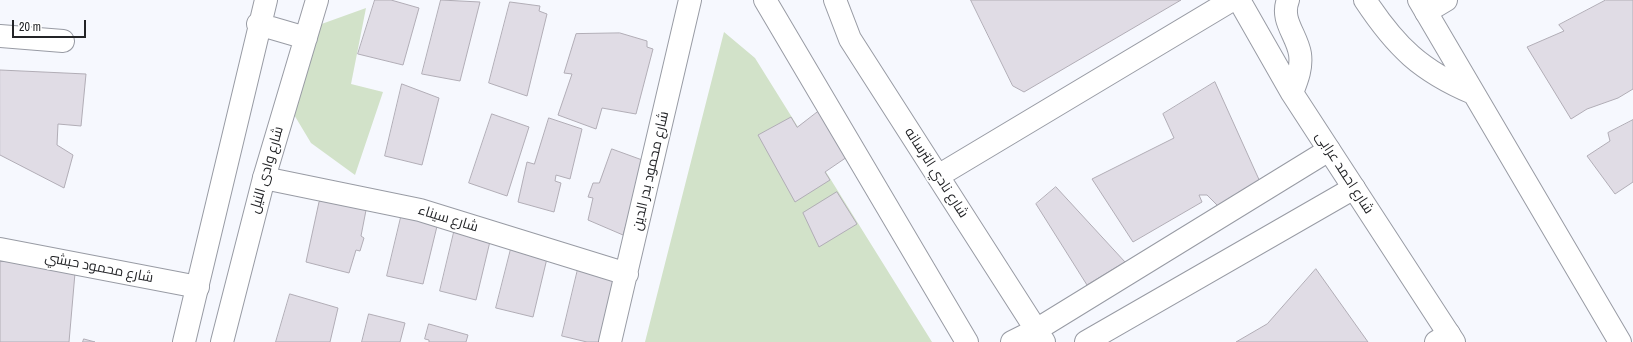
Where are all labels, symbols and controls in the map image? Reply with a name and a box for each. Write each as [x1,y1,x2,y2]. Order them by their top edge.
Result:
scale bar [14,12,88,38]
text: 20 m [19,19,41,35]
street label: شارع محمود بدر الدين [629,110,673,232]
street label: شارع وادى النيل [247,125,287,215]
street label: شارع نادي الترسانه [901,125,971,221]
street label: شارع احمد عرابى [1311,129,1377,217]
street label: شارع سيناء [416,202,480,236]
street label: شارع محمود حبشي [43,249,155,287]

